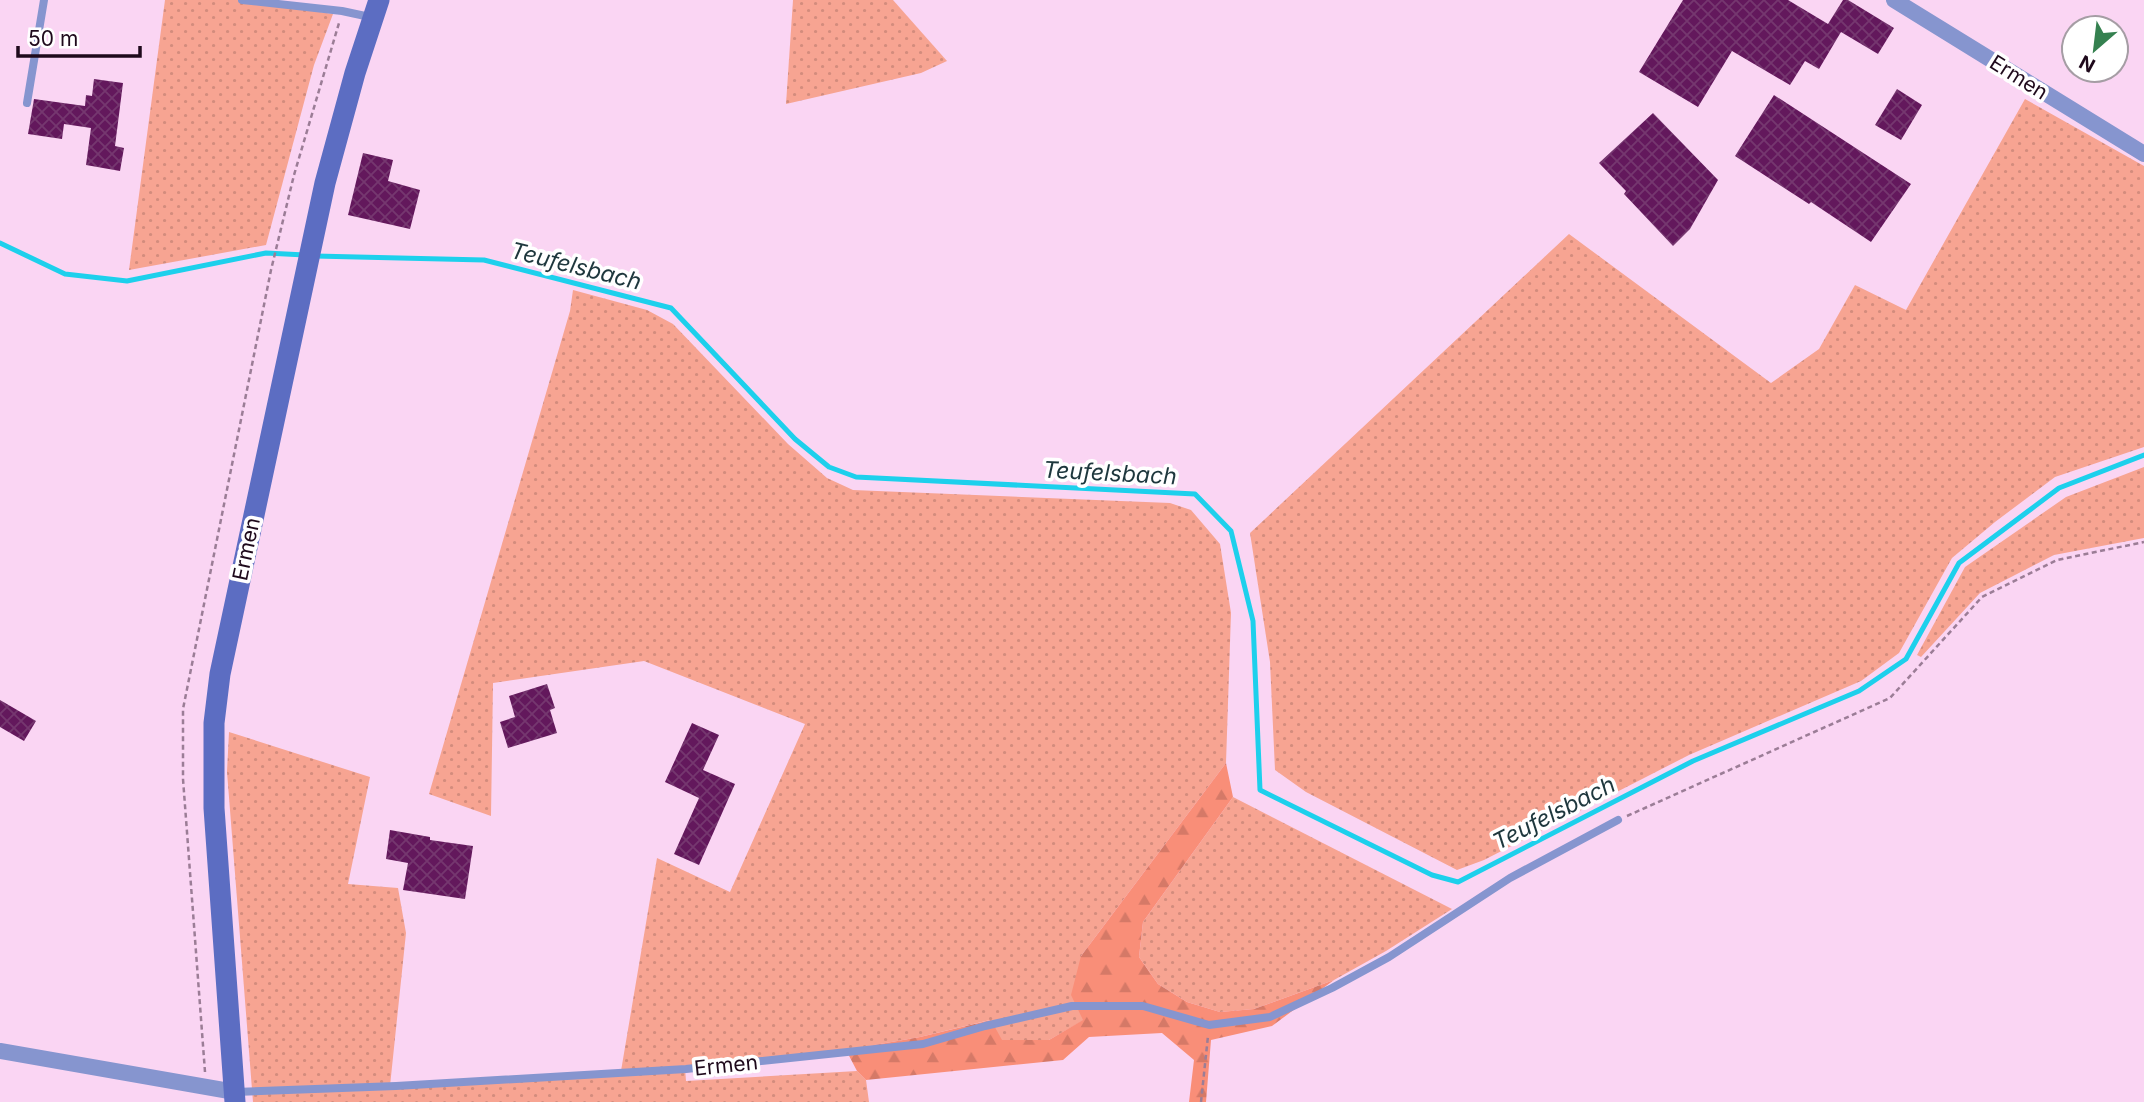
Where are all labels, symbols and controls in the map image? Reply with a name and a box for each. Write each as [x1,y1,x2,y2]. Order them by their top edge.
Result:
scale bar [18,14,140,58]
north arrow [2060,14,2130,84]
text: 50 m [28,26,78,51]
street label: Ermen [1985,49,2053,105]
text: N [2075,50,2099,77]
water label: Teufelsbach [508,236,644,296]
water label: Teufelsbach [1042,456,1178,490]
street label: Ermen [227,515,265,583]
water label: Teufelsbach [1488,770,1620,856]
street label: Ermen [693,1049,759,1081]

